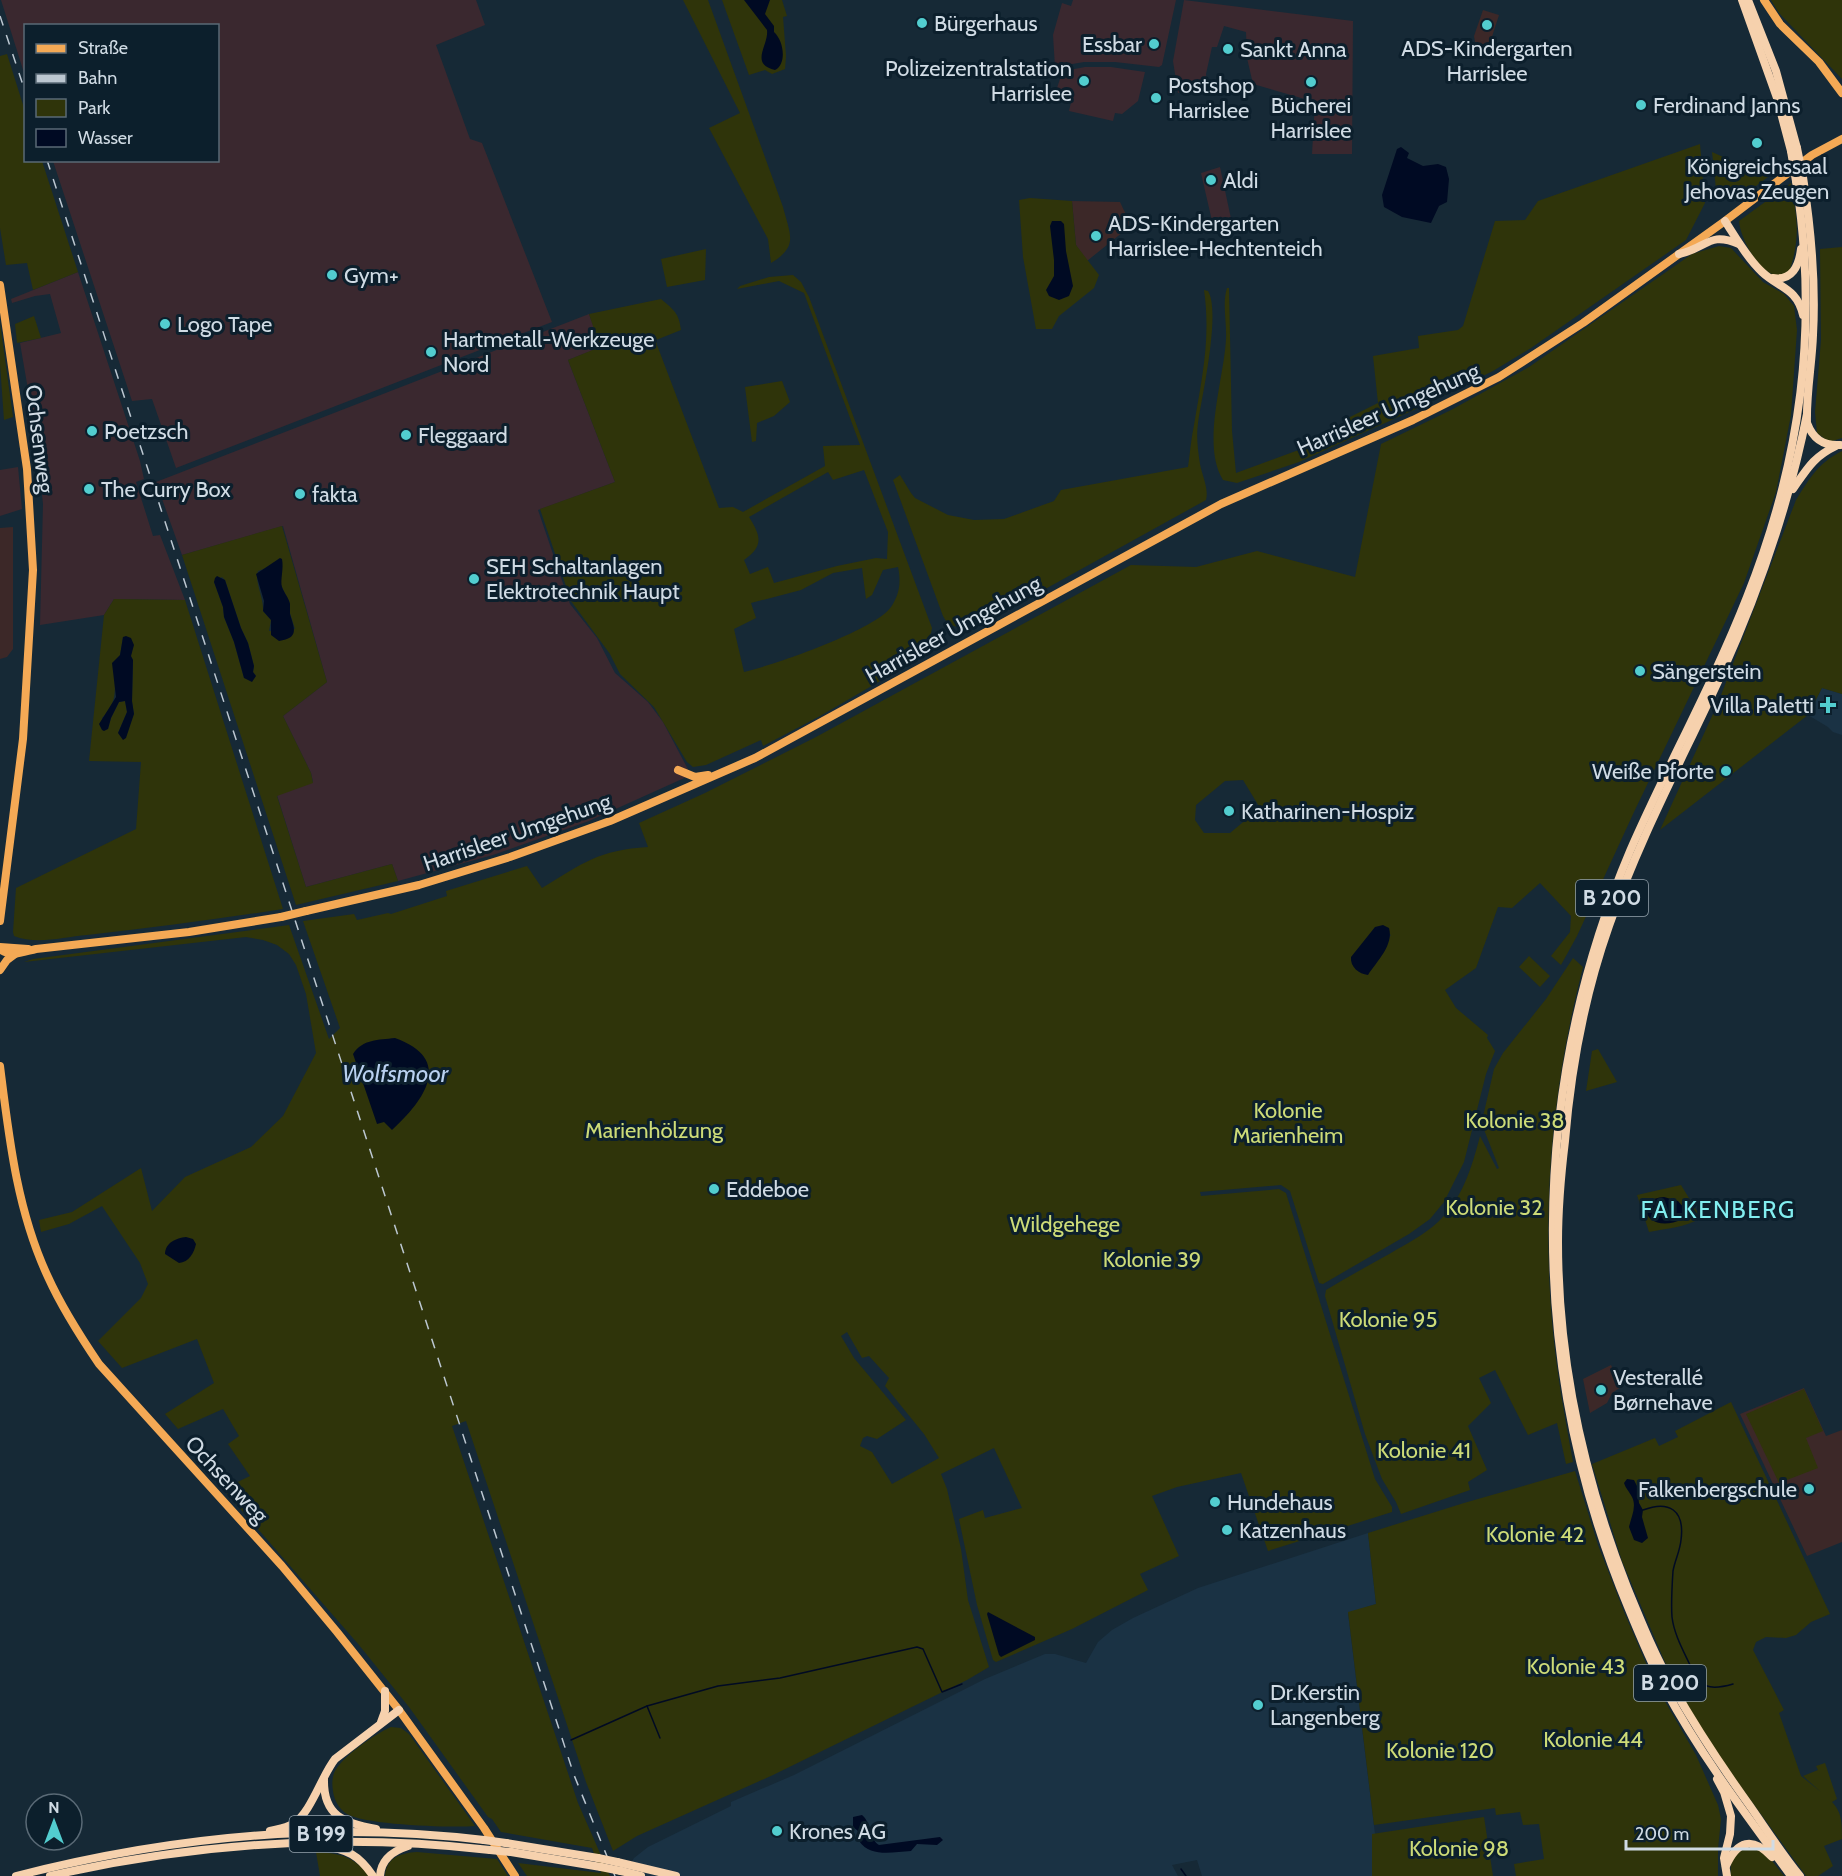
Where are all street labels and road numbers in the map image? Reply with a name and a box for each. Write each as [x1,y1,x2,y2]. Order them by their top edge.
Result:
street label: Harrisleer Umgehung [1293,357,1485,462]
street label: Ochsenweg [19,383,60,496]
street label: Harrisleer Umgehung [861,569,1047,689]
street label: Harrisleer Umgehung [420,787,616,877]
road number: B 200 [1576,880,1648,916]
street label: Ochsenweg [179,1430,274,1529]
road number: B 200 [1634,1665,1706,1701]
road number: B 199 [290,1816,352,1852]

